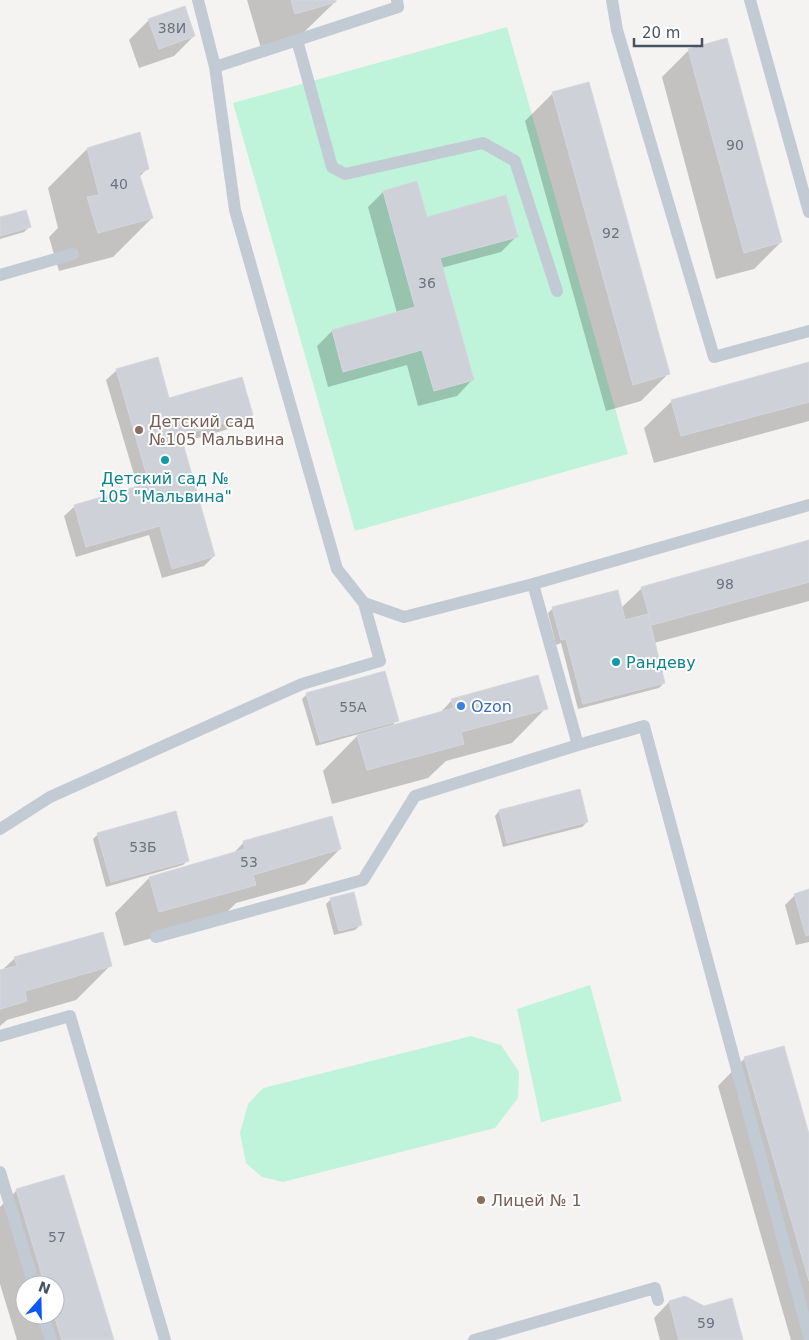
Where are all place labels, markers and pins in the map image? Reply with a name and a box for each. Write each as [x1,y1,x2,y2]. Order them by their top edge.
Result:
place label: Детский сад №105 Мальвина [149,412,285,449]
marker: Детский сад №105 Мальвина [133,424,145,436]
marker: Детский сад № 105 "Мальвина" [159,454,171,466]
place label: Детский сад № 105 "Мальвина" [98,469,232,506]
place label: Рандеву [626,653,696,672]
marker: Рандеву [610,656,622,668]
place label: Ozon [471,697,512,716]
marker: Ozon [455,700,467,712]
place label: Лицей № 1 [491,1191,582,1210]
marker: Лицей № 1 [475,1194,487,1206]

